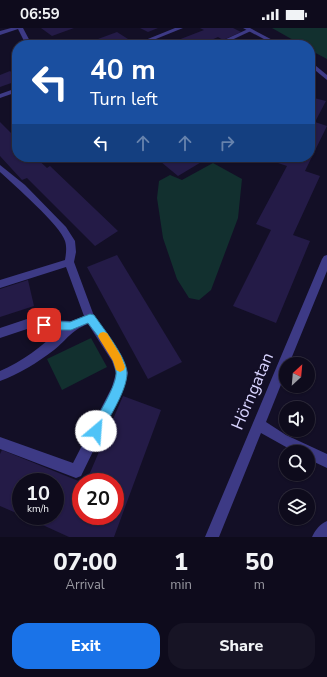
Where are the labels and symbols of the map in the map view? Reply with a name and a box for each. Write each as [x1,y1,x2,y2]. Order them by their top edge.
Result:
pin [27,308,61,342]
street label: Hörngatan [226,349,279,433]
north arrow [279,357,315,393]
position arrow [75,410,117,452]
speed limit sign: 20 [72,473,124,525]

